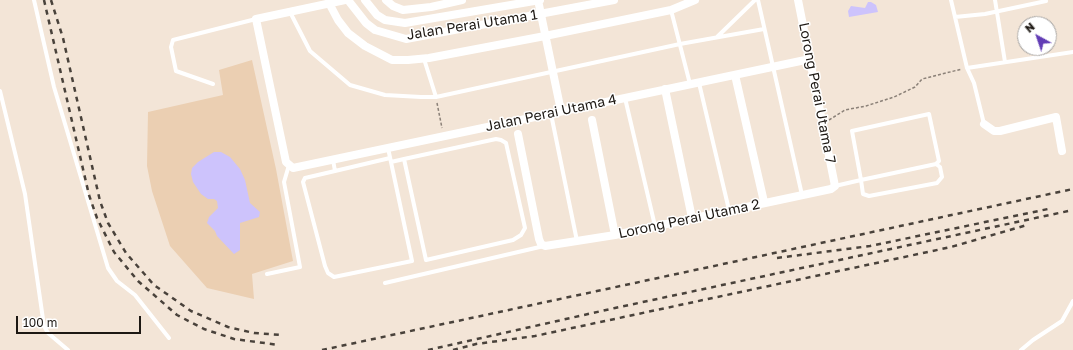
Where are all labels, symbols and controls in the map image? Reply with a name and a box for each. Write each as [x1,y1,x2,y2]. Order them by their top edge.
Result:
street label: Jalan Perai Utama 1 [405,6,539,44]
north arrow [1017,16,1057,56]
text: N [1022,20,1037,35]
street label: Lorong Perai Utama 7 [795,21,839,165]
street label: Jalan Perai Utama 4 [484,91,618,135]
street label: Lorong Perai Utama 2 [617,196,761,242]
scale bar [18,308,143,334]
text: 100 m [23,315,57,330]

